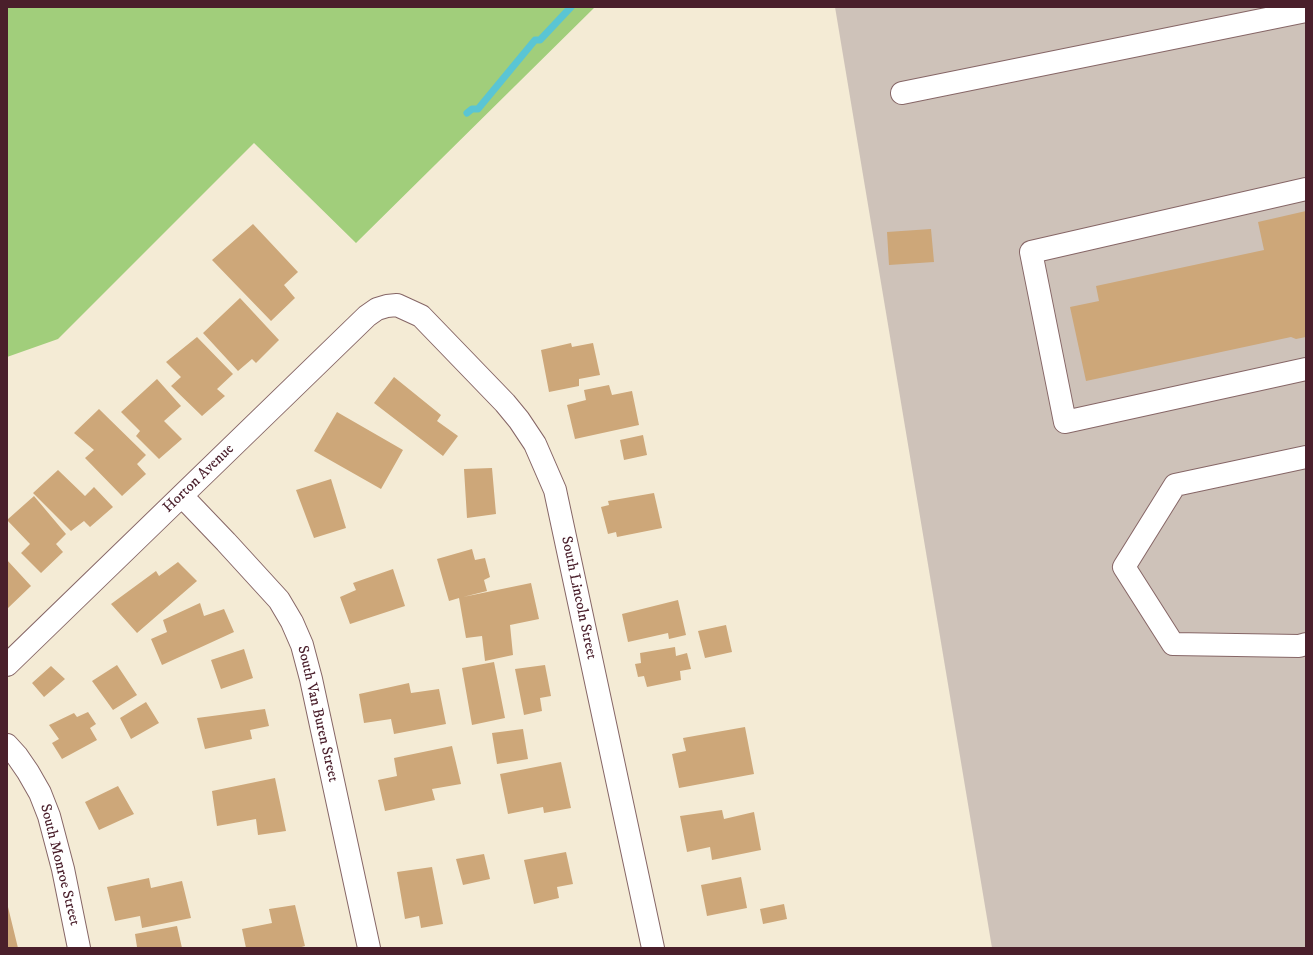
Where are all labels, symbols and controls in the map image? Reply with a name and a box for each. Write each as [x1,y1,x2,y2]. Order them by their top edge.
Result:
street label: Horton Avenue [160,441,238,517]
street label: South Lincoln Street [556,535,600,661]
street label: South Van Buren Street [293,644,341,784]
street label: South Monroe Street [35,802,83,928]

